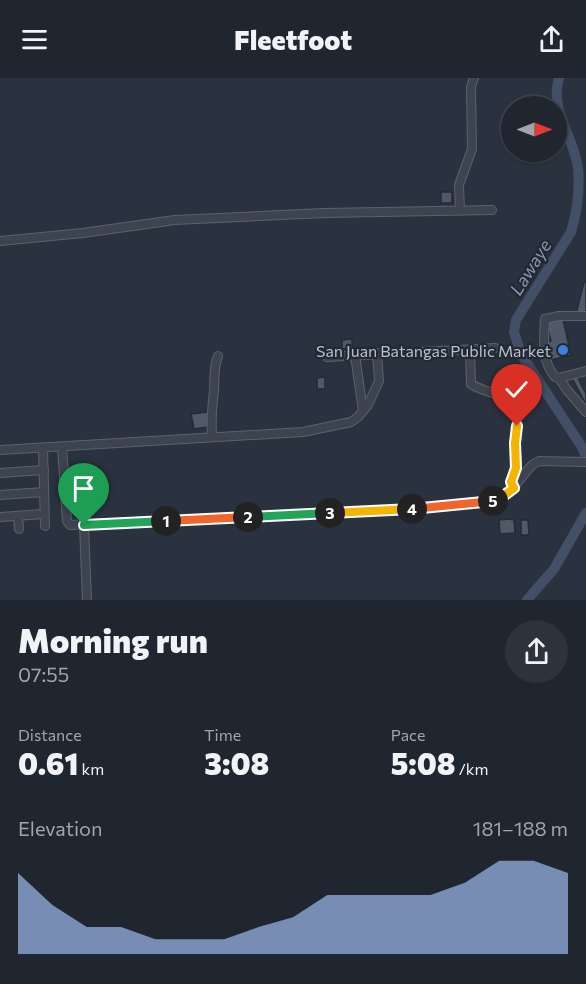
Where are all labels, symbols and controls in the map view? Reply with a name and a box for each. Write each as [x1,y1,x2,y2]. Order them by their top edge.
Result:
icon: menu [18,23,51,56]
text: Fleetfoot [234,23,352,56]
icon: share [535,23,568,56]
north arrow [501,96,567,162]
map controls [501,96,567,162]
water label: Lawaye [504,235,556,299]
place label: San Juan Batangas Public Market [316,341,551,360]
marker: San Juan Batangas Public Market [556,343,570,357]
pin [491,364,542,426]
icon: check [500,373,533,406]
pin [58,463,109,525]
icon: arrive [67,472,100,505]
pin: 5 [478,486,508,516]
text: 5 [488,491,498,510]
pin: 4 [397,494,427,524]
pin: 3 [315,498,345,528]
text: 4 [407,499,417,518]
pin: 2 [233,502,263,532]
text: 3 [325,503,335,522]
pin: 1 [151,506,181,536]
text: 2 [243,507,253,526]
text: 1 [162,511,170,530]
text: Morning run [18,619,208,660]
button: share [505,620,568,683]
text: 07:55 [18,662,69,686]
text: Distance [18,725,82,744]
text: Time [204,725,241,744]
text: Pace [391,725,425,744]
text: 0.61 [18,744,79,781]
text: 3:08 [204,744,269,781]
text: 5:08 [391,744,456,781]
text: km [79,759,104,778]
text: /km [456,759,488,778]
text: Elevation [18,816,103,840]
text: 181–188 m [473,816,568,840]

